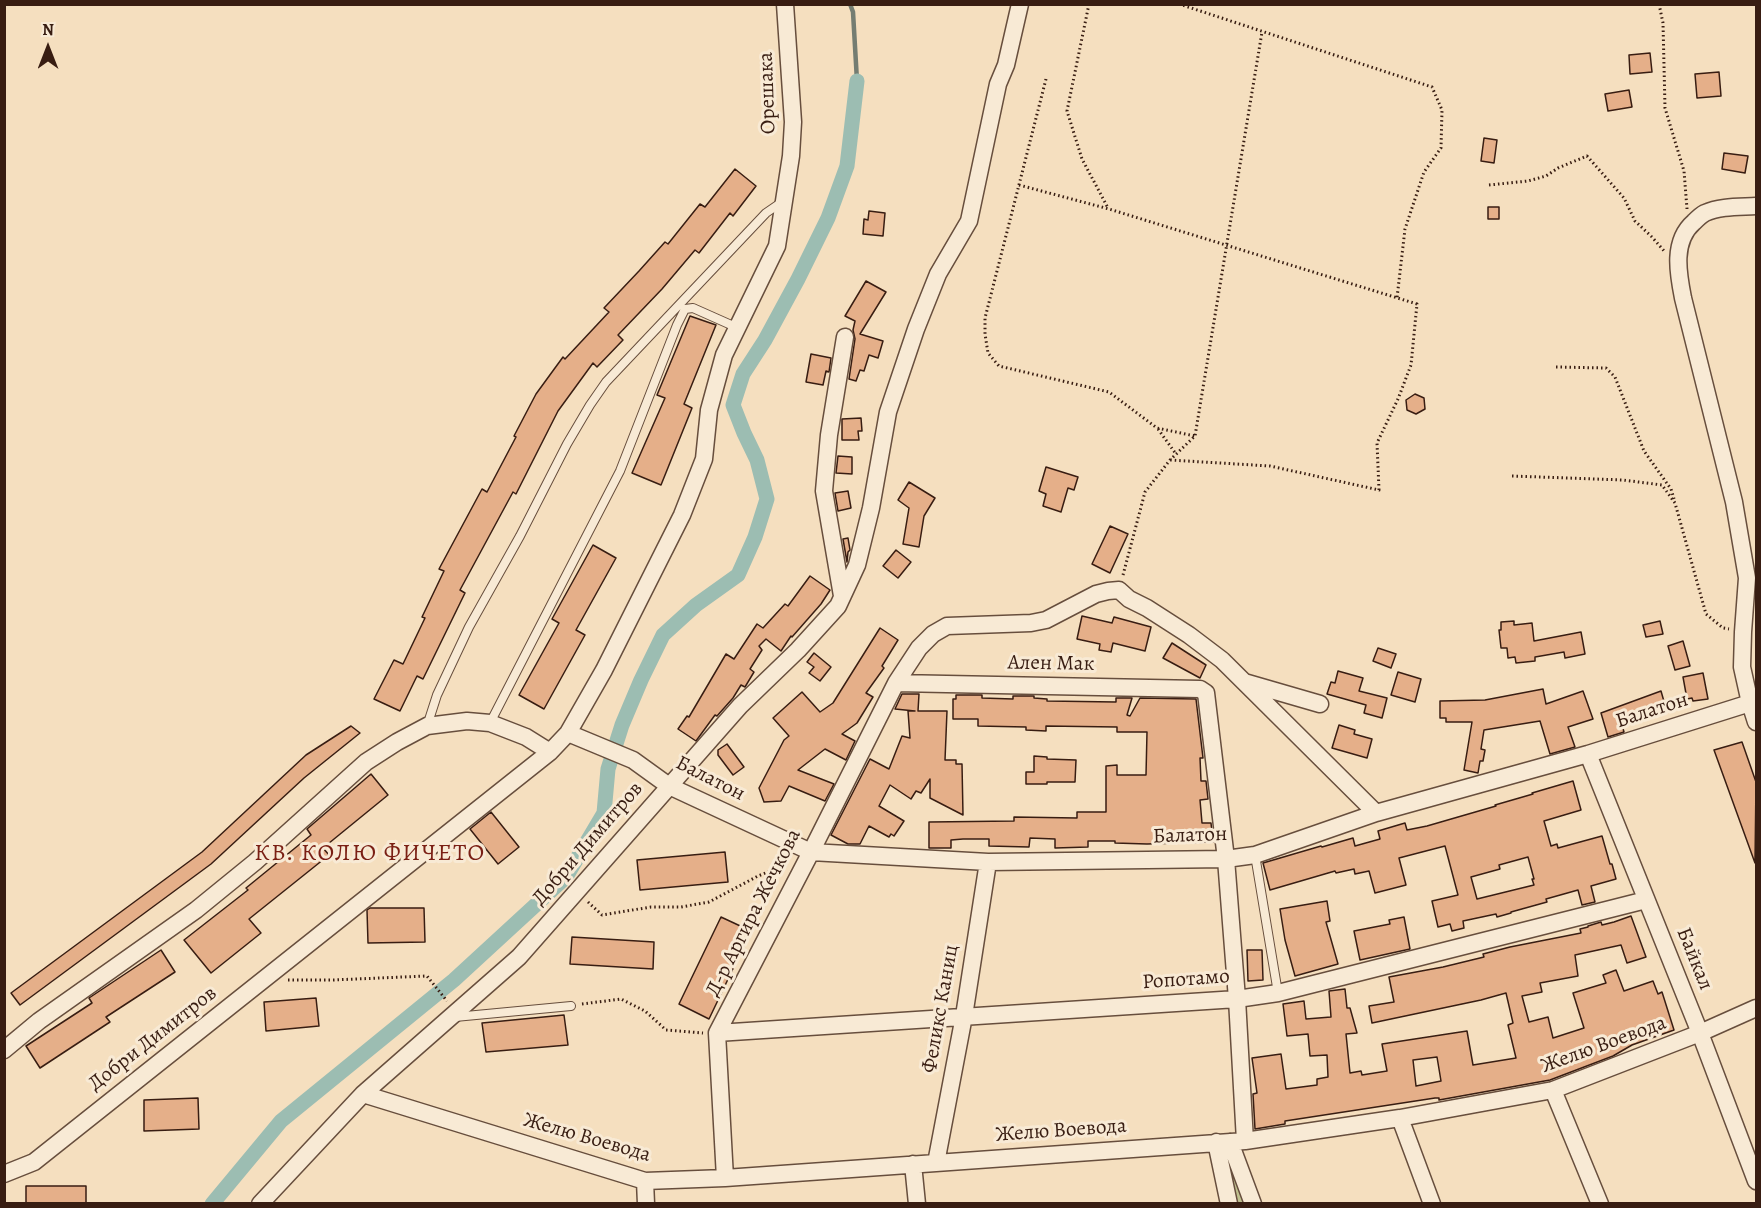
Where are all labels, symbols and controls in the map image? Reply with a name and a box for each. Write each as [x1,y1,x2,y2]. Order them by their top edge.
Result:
north arrow [18,18,78,78]
text: N [42,19,54,41]
street label: Орешака [754,51,782,135]
street label: Ален Мак [1007,651,1095,677]
street label: Балатон [1613,688,1691,734]
street label: Балатон [671,751,749,807]
street label: Добри Димитров [527,777,649,911]
street label: Балатон [1152,822,1228,850]
street label: Д-р Аргира Жечкова [701,825,807,1001]
district label: КВ. КОЛЮ ФИЧЕТО [254,840,486,868]
street label: Байкал [1670,924,1718,994]
street label: Феликс Каниц [917,943,965,1075]
street label: Ропотамо [1141,964,1231,996]
street label: Добри Димитров [84,981,222,1097]
street label: Желю Воевода [1538,1011,1670,1079]
street label: Желю Воевода [520,1108,654,1168]
street label: Желю Воевода [995,1114,1127,1148]

